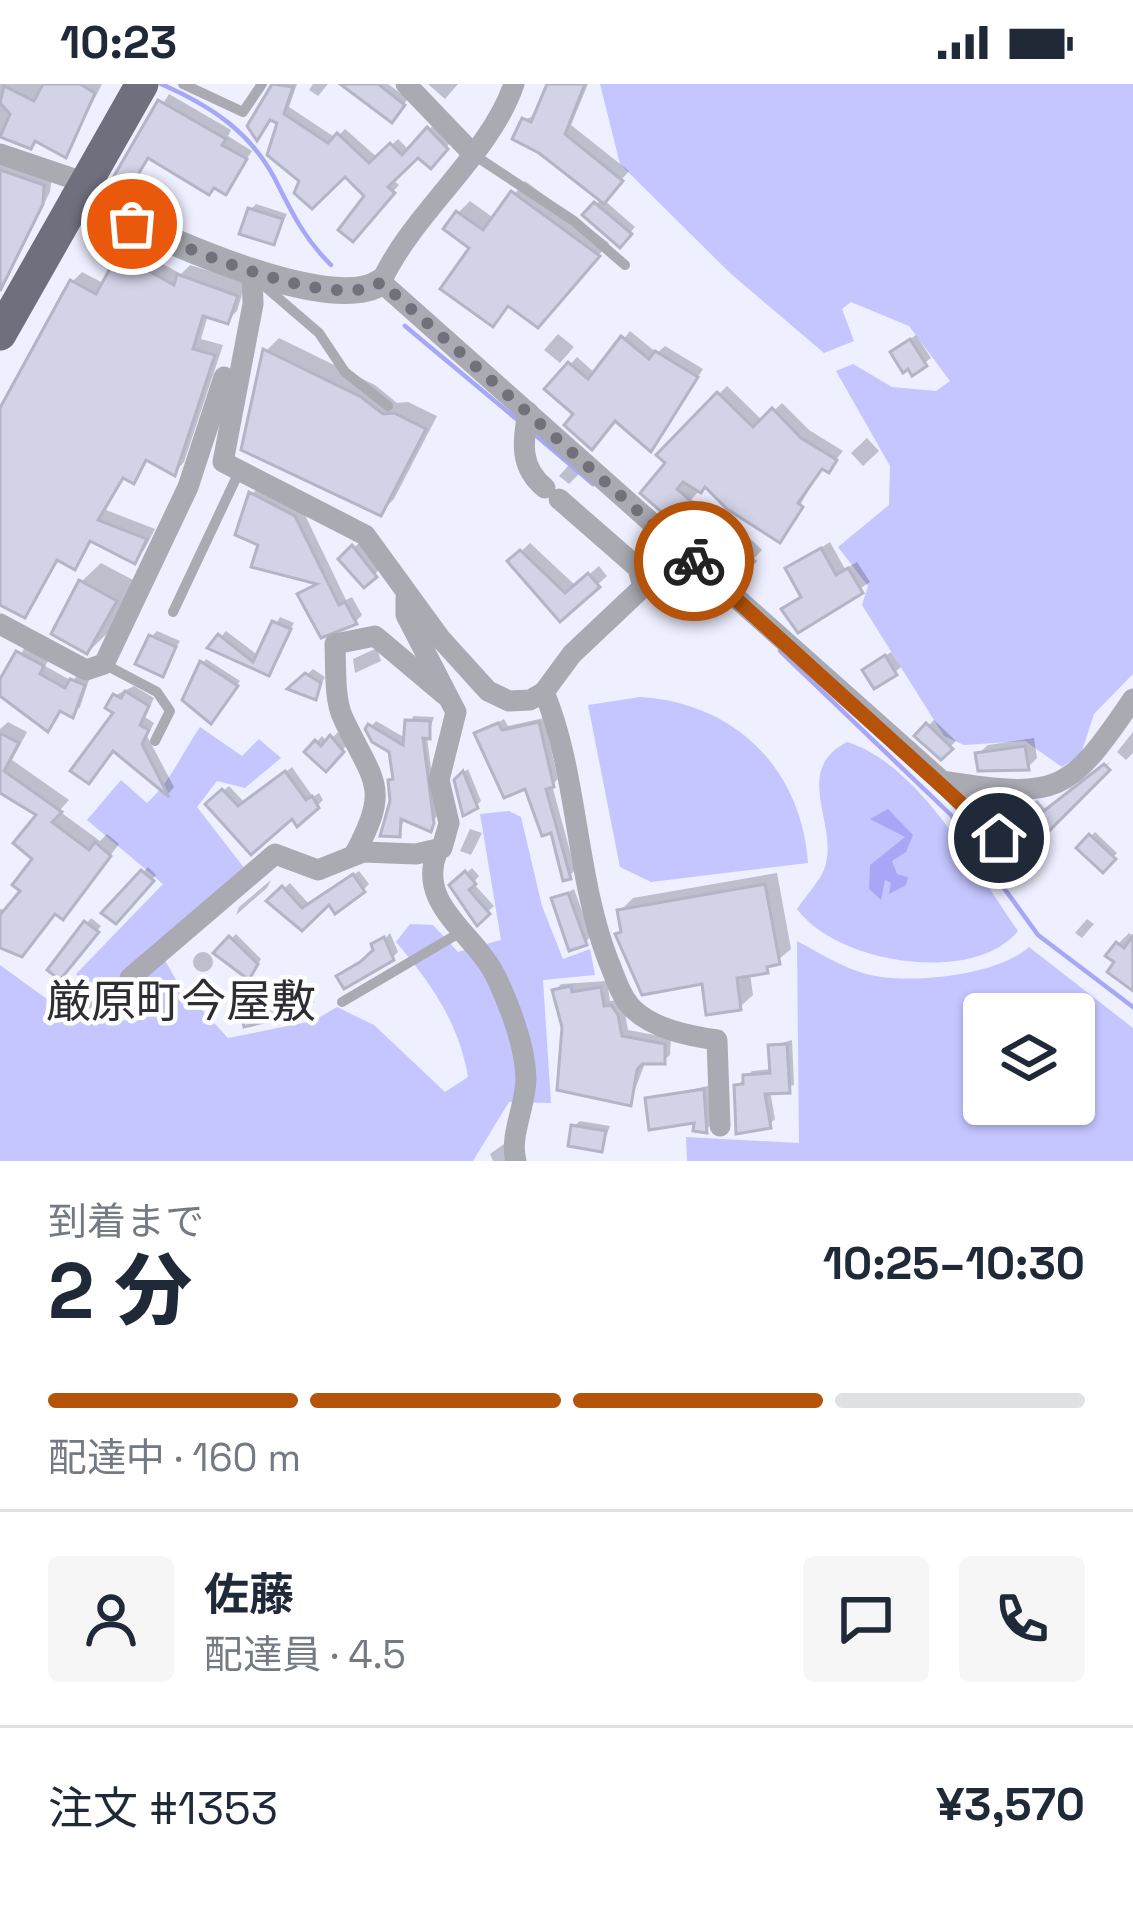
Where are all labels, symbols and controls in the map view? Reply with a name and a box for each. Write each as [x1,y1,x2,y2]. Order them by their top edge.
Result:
text: 10:23 [60,14,177,71]
pin [81,173,183,275]
icon: bag [99,191,165,257]
courier [634,501,754,621]
icon: bike [661,528,727,594]
pin [948,787,1050,889]
icon: home [966,805,1032,871]
district label: 厳原町今屋敷 [46,973,316,1030]
map controls [963,993,1095,1125]
button: layers [963,993,1095,1125]
text: 到着まで [48,1197,204,1246]
text: 10:25–10:30 [823,1235,1085,1292]
text: 2 分 [48,1241,192,1341]
text: 配達中 · 160 m [48,1433,301,1482]
button: person [48,1556,174,1682]
button: chat [803,1556,929,1682]
button: phone [959,1556,1085,1682]
text: 佐藤 [204,1566,294,1623]
text: 配達員 · 4.5 [204,1630,406,1679]
text: ¥3,570 [936,1776,1085,1833]
text: 注文 #1353 [48,1780,278,1837]

